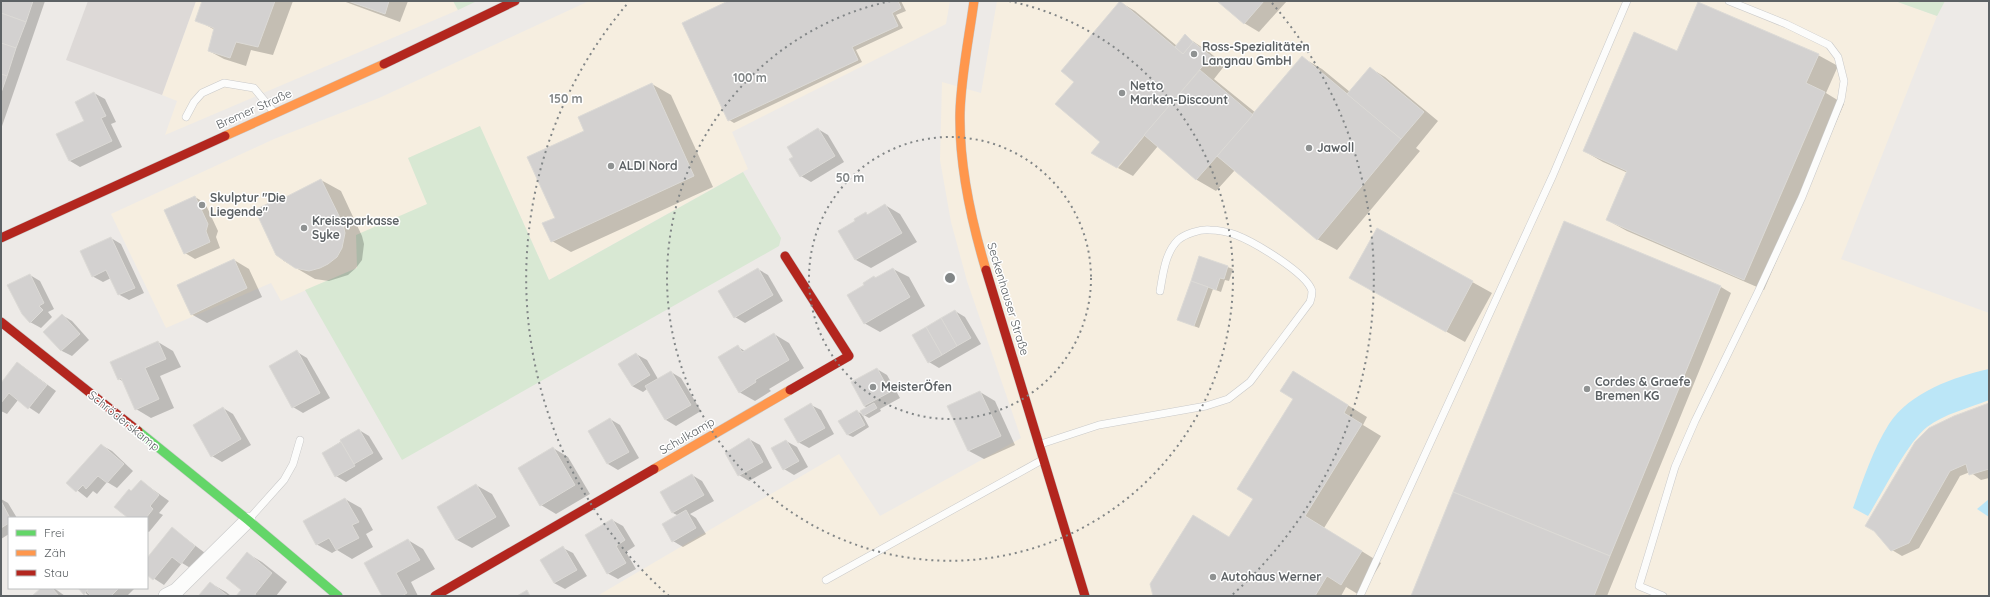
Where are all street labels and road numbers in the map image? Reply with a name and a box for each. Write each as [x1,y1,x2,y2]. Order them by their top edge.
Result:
street label: Bremer Straße [214,85,294,132]
street label: Seckenhauser Straße [984,241,1033,357]
street label: Schröderskamp [85,387,163,454]
street label: Schulkamp [656,414,717,457]

